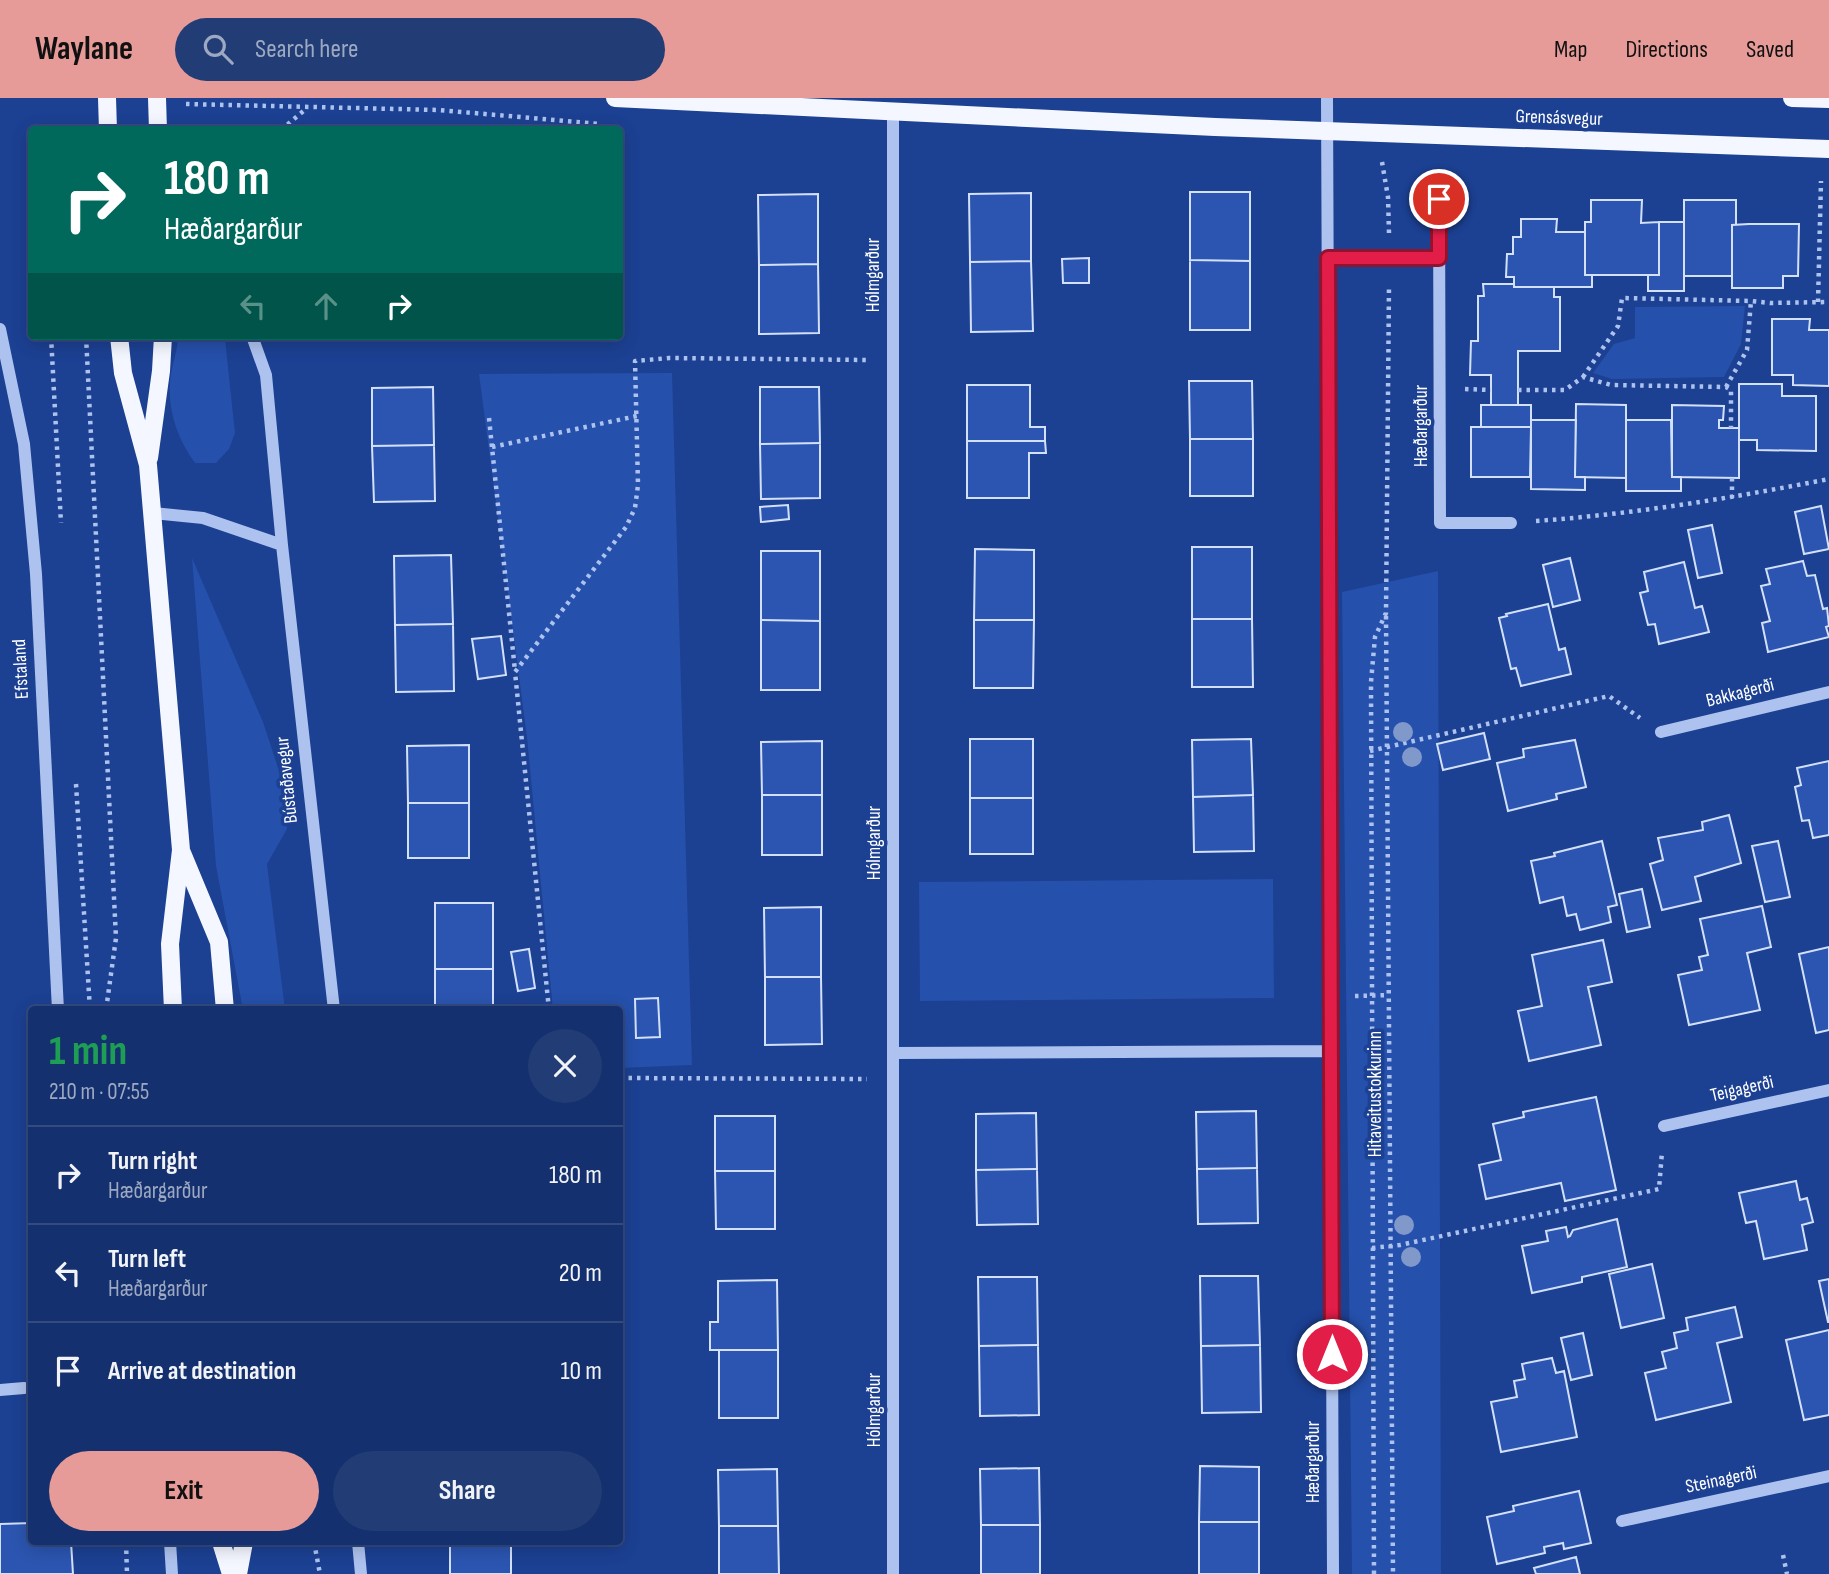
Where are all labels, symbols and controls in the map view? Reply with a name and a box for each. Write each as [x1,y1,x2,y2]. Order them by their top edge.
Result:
search box [175,18,665,81]
text: Waylane [35,29,133,69]
icon: search [199,30,237,68]
text: Search here [255,34,358,65]
text: Map [1554,35,1587,64]
text: Directions [1625,35,1708,64]
text: Saved [1746,35,1794,64]
street label: Grensásvegur [1515,105,1603,131]
text: 180 m [164,150,270,209]
icon: right [49,154,140,245]
pin [1409,169,1469,229]
icon: arrive [1420,180,1458,218]
text: Hæðargarður [164,210,302,249]
street label: Hólmgarður [862,237,885,312]
icon: left [234,287,272,325]
icon: ahead [307,287,345,325]
icon: right [380,287,418,325]
street label: Hæðargarður [1410,384,1433,467]
street label: Efstaland [8,638,34,700]
street label: Bakkagerði [1704,673,1776,713]
street label: Bústaðavegur [271,735,303,825]
street label: Hólmgarður [863,805,886,880]
text: 1 min [49,1026,127,1077]
button: close [528,1029,602,1103]
street label: Hitaveitustokkurinn [1364,1031,1387,1157]
street label: Teigagerði [1708,1071,1776,1107]
text: 210 m · 07:55 [49,1078,149,1106]
text: Turn right [108,1146,197,1177]
icon: right [49,1156,87,1194]
text: 180 m [549,1160,602,1191]
text: Hæðargarður [108,1177,208,1205]
text: Turn left [108,1244,186,1275]
icon: left [49,1254,87,1292]
text: 20 m [559,1258,602,1289]
text: Hæðargarður [108,1275,208,1303]
position arrow [1295,1317,1369,1391]
icon: arrive [49,1352,87,1390]
text: Arrive at destination [108,1356,296,1387]
text: 10 m [560,1356,602,1387]
street label: Hólmgarður [863,1372,886,1447]
street label: Hæðargarður [1302,1420,1325,1503]
button: Exit [49,1451,319,1531]
button: Share [333,1451,602,1531]
street label: Steinagerði [1683,1461,1759,1499]

